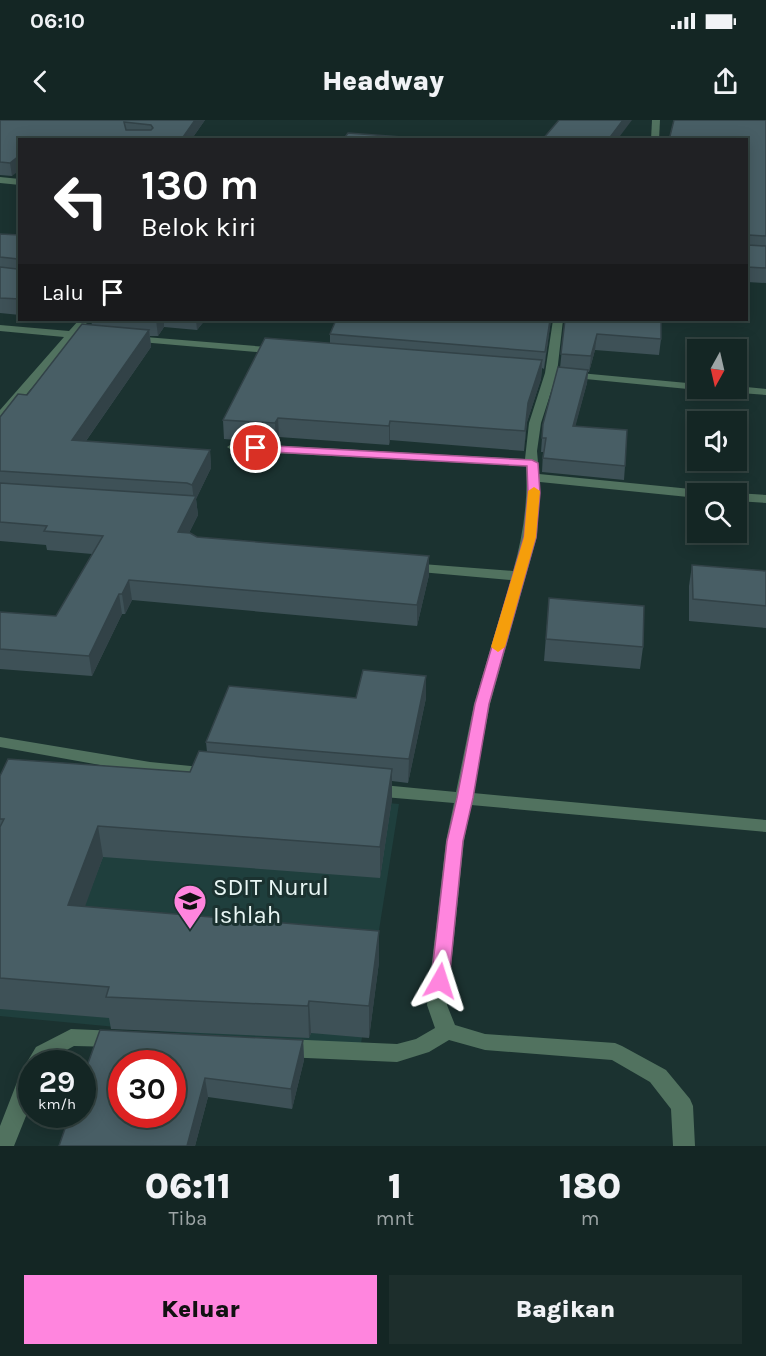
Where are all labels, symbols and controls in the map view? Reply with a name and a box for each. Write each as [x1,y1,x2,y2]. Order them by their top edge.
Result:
text: 06:10 [30,8,85,34]
icon: back [24,65,57,98]
text: Headway [322,65,444,97]
icon: share [709,65,742,98]
text: 130 m [141,160,259,210]
icon: left [42,162,120,240]
text: Belok kiri [141,211,257,243]
icon: arrive [96,276,129,309]
text: Lalu [42,280,84,306]
north arrow [687,339,747,399]
map controls [687,339,747,543]
button: sound [687,411,747,471]
pin [230,422,281,473]
icon: arrive [239,431,272,464]
button: search [687,483,747,543]
place label: SDIT Nurul Ishlah [213,873,329,929]
school or university icon: SDIT Nurul Ishlah [172,883,208,930]
position arrow [408,949,472,1013]
speed limit sign: 30 [108,1050,186,1128]
text: 29 [39,1064,75,1100]
text: km/h [38,1095,76,1113]
text: 06:11 [145,1165,231,1207]
text: 1 [388,1165,402,1207]
text: 180 [559,1165,621,1207]
text: Tiba [168,1207,207,1230]
text: mnt [376,1207,414,1230]
text: m [581,1207,599,1230]
button: Keluar [24,1275,377,1344]
button: Bagikan [389,1275,742,1344]

